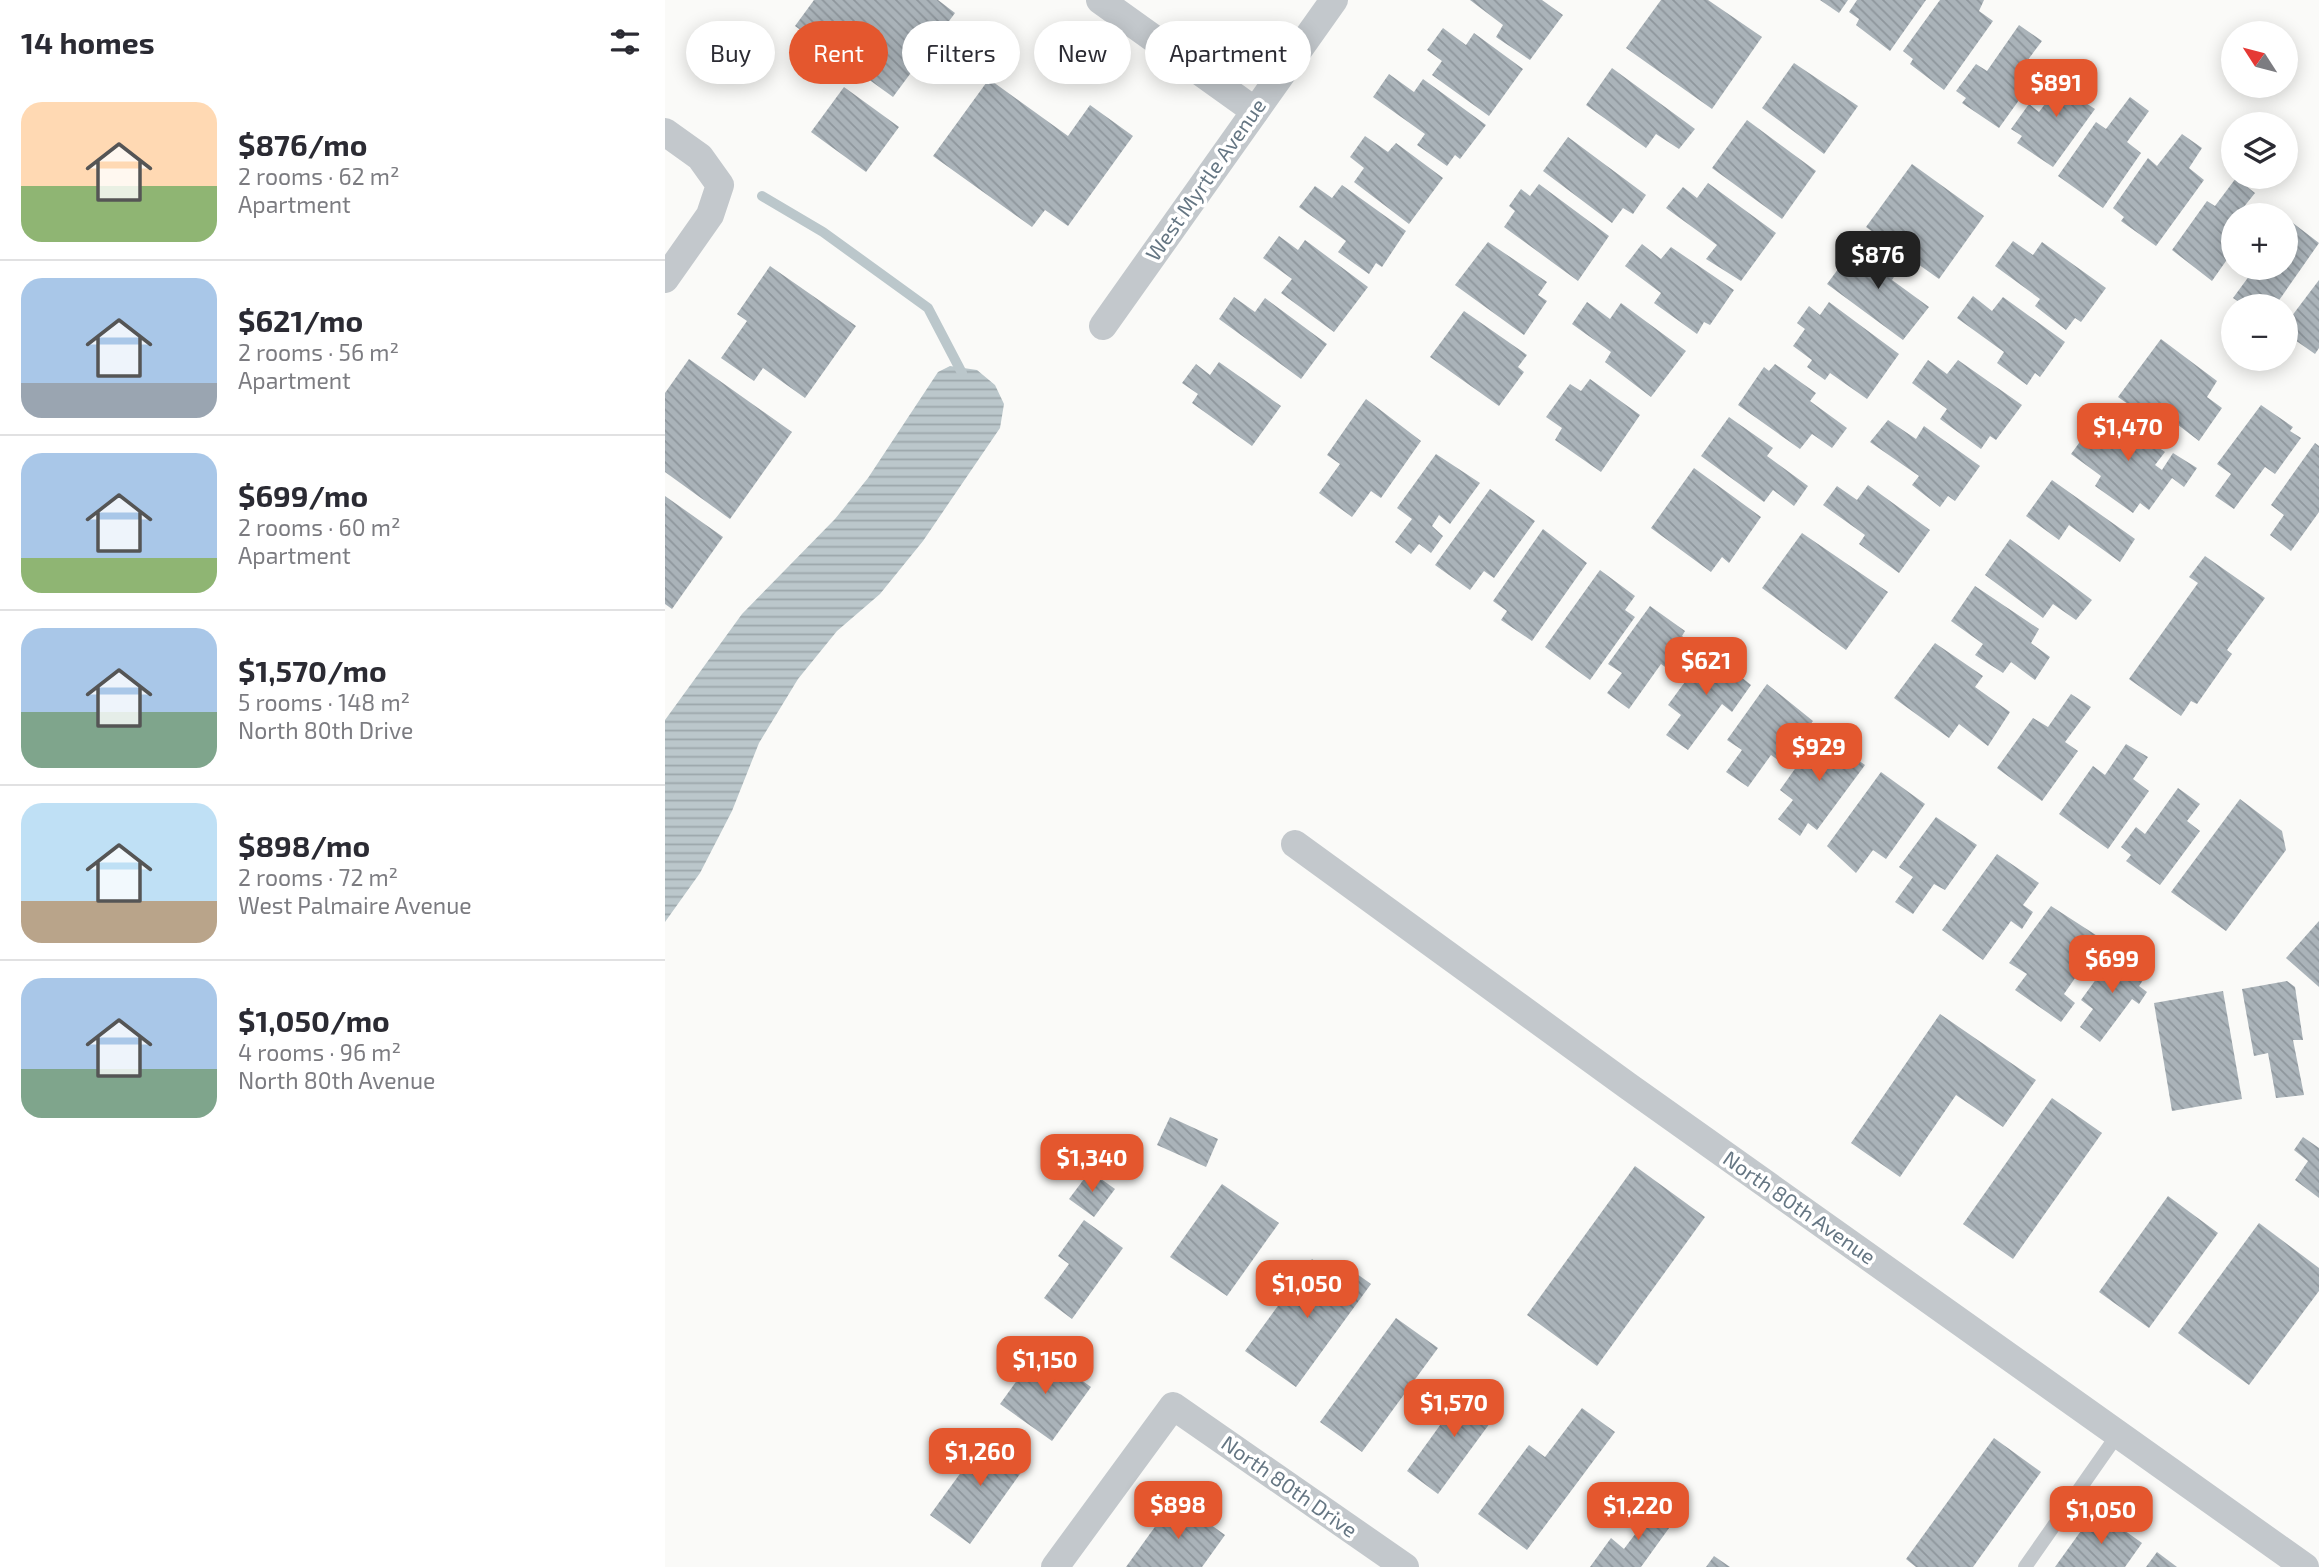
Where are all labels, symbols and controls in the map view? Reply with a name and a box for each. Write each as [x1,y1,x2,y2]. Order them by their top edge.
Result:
chip: Buy [686,21,775,84]
chip: Rent [789,21,888,84]
chip: Filters [902,21,1020,84]
chip: New [1034,21,1131,84]
chip: Apartment [1145,21,1311,84]
north arrow [2221,21,2298,98]
map controls [2221,21,2298,371]
icon: filters [606,23,644,61]
text: 14 homes [21,24,155,60]
pin: $891 [2015,60,2097,119]
text: $891 [2030,68,2082,96]
street label: West Myrtle Avenue [1139,93,1270,265]
button: layers [2221,112,2298,189]
text: $876/mo [238,126,367,162]
icon: home [77,130,161,214]
text: 2 rooms · 62 m² [238,162,400,190]
text: Apartment [238,190,351,218]
button: + [2221,203,2298,280]
pin: $876 [1837,232,1919,291]
text: $876 [1851,240,1905,268]
button: − [2221,294,2298,371]
text: $621/mo [238,302,363,338]
icon: home [77,306,161,390]
text: 2 rooms · 56 m² [238,338,399,366]
text: Apartment [238,366,351,394]
pin: $1,470 [2071,404,2185,463]
text: $1,470 [2093,412,2163,440]
text: $699/mo [238,477,368,513]
icon: home [77,481,161,565]
text: 2 rooms · 60 m² [238,513,400,541]
text: Apartment [238,541,351,569]
pin: $621 [1665,638,1747,697]
text: $621 [1681,646,1731,674]
text: $1,570/mo [238,652,387,688]
icon: home [77,656,161,740]
text: 5 rooms · 148 m² [238,688,410,716]
text: North 80th Drive [238,716,413,744]
pin: $929 [1778,724,1860,783]
text: $929 [1792,732,1846,760]
text: $898/mo [238,827,370,863]
icon: home [77,831,161,915]
text: 2 rooms · 72 m² [238,863,398,891]
text: West Palmaire Avenue [238,891,472,919]
pin: $699 [2071,936,2153,995]
text: $699 [2085,944,2139,972]
text: $1,050/mo [238,1002,390,1038]
icon: home [77,1006,161,1090]
text: 4 rooms · 96 m² [238,1038,401,1066]
text: North 80th Avenue [238,1066,435,1094]
pin: $1,340 [1035,1134,1149,1194]
text: $1,340 [1056,1143,1128,1171]
street label: North 80th Avenue [1719,1145,1881,1269]
pin: $1,050 [1250,1260,1364,1320]
text: $1,050 [1272,1269,1342,1297]
pin: $1,150 [988,1336,1102,1396]
text: $1,150 [1013,1345,1078,1373]
pin: $1,570 [1397,1380,1511,1439]
text: $1,570 [1420,1388,1488,1416]
pin: $1,260 [923,1428,1037,1488]
street label: North 80th Drive [1217,1430,1363,1542]
text: $1,260 [945,1437,1015,1465]
pin: $898 [1137,1482,1219,1541]
pin: $1,220 [1581,1482,1695,1542]
pin: $1,050 [2044,1486,2158,1546]
text: $898 [1150,1490,1206,1518]
text: $1,220 [1603,1491,1673,1519]
text: $1,050 [2066,1495,2136,1523]

